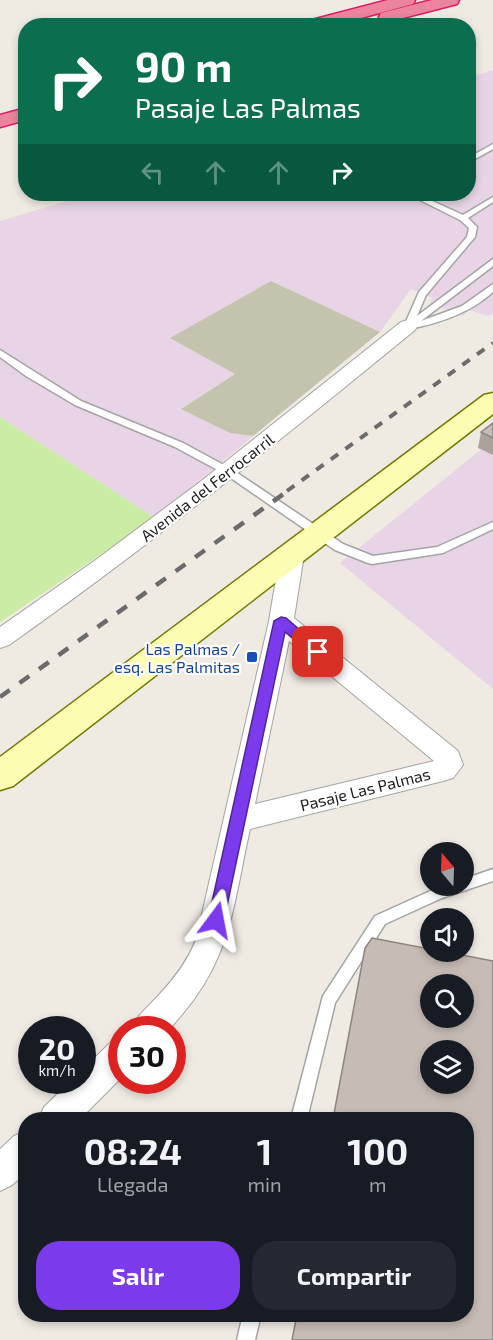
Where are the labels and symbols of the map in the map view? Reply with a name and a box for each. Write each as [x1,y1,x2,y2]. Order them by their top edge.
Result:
street label: Avenida del Ferrocarril [137,429,278,545]
pin [292,626,343,677]
place label: Las Palmas / esq. Las Palmitas [114,639,240,676]
marker: Las Palmas / esq. Las Palmitas [245,650,259,664]
street label: Pasaje Las Palmas [298,764,432,815]
north arrow [420,842,474,896]
position arrow [184,888,248,952]
speed limit sign: 30 [108,1016,186,1094]

